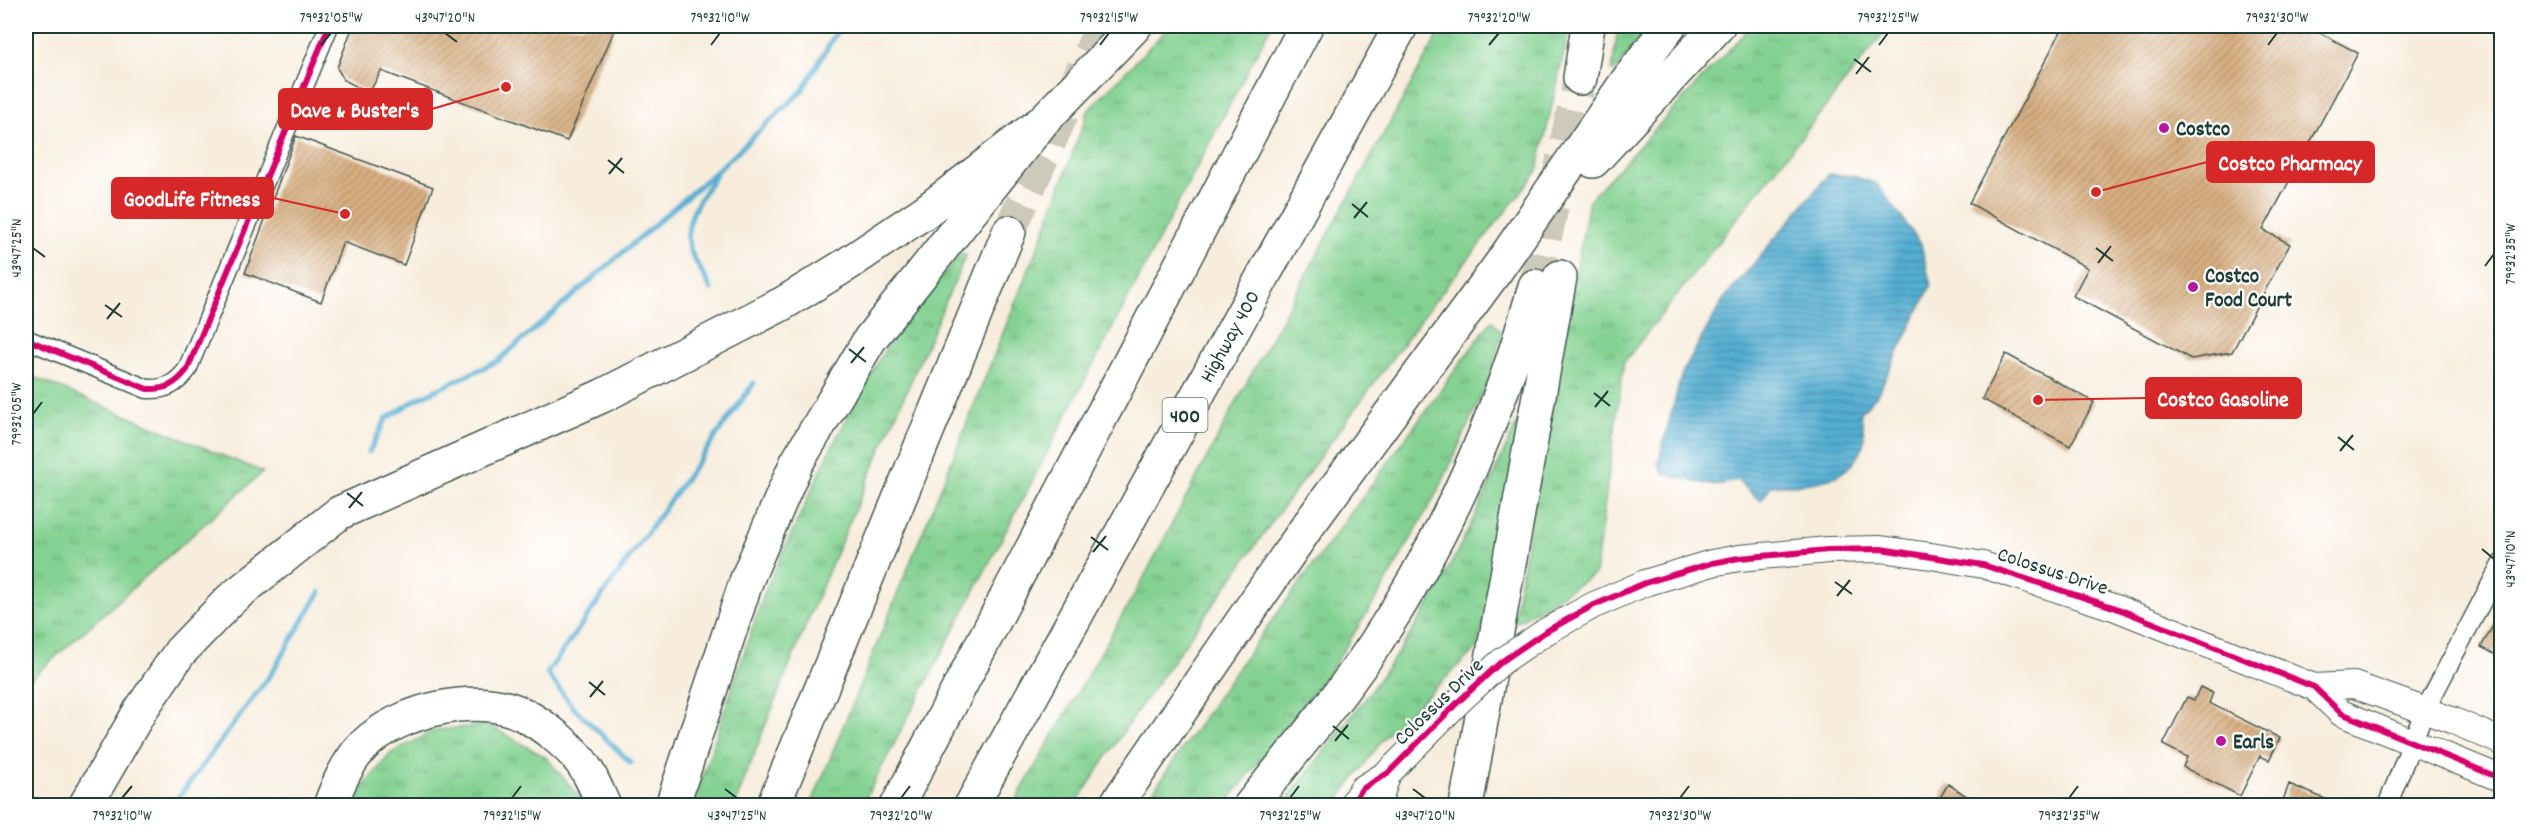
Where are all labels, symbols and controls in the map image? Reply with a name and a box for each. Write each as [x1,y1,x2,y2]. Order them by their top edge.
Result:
text: 79°32'05"W [300,8,363,30]
text: 43°47'20"N [415,8,475,30]
text: 79°32'10"W [690,8,750,30]
text: 79°32'15"W [1080,8,1138,30]
text: 79°32'20"W [1468,8,1531,30]
text: 79°32'25"W [1857,8,1919,30]
text: 79°32'30"W [2246,8,2309,30]
callout: Dave & Buster's [279,89,432,129]
text: Dave & Buster's [290,97,420,128]
place label: Costco [2176,116,2230,146]
marker: Costco [2157,121,2171,135]
callout: Costco Pharmacy [2207,142,2374,182]
text: Costco Pharmacy [2218,150,2363,181]
callout: GoodLife Fitness [112,178,273,218]
text: GoodLife Fitness [124,186,260,217]
text: 43°47'25"N [7,219,29,277]
text: 79°32'35"W [2501,223,2523,285]
place label: Costco Food Court [2205,263,2292,317]
marker: Costco Food Court [2186,280,2200,294]
street label: Highway 400 [1194,286,1269,389]
callout: Costco Gasoline [2146,378,2301,418]
text: 79°32'05"W [7,382,29,445]
text: Costco Gasoline [2157,386,2289,417]
road number: 400 [1162,398,1208,432]
text: 43°47'10"N [2501,531,2523,587]
street label: Colossus Drive [1993,541,2111,605]
street label: Colossus Drive [1388,652,1492,754]
place label: Earls [2233,729,2274,759]
marker: Earls [2214,734,2228,748]
text: 79°32'10"W [92,806,152,828]
text: 79°32'15"W [483,806,541,828]
text: 43°47'25"N [708,806,766,828]
text: 79°32'20"W [870,806,933,828]
text: 79°32'25"W [1259,806,1321,828]
text: 43°47'20"N [1395,806,1455,828]
text: 79°32'30"W [1649,806,1712,828]
text: 79°32'35"W [2038,806,2100,828]

